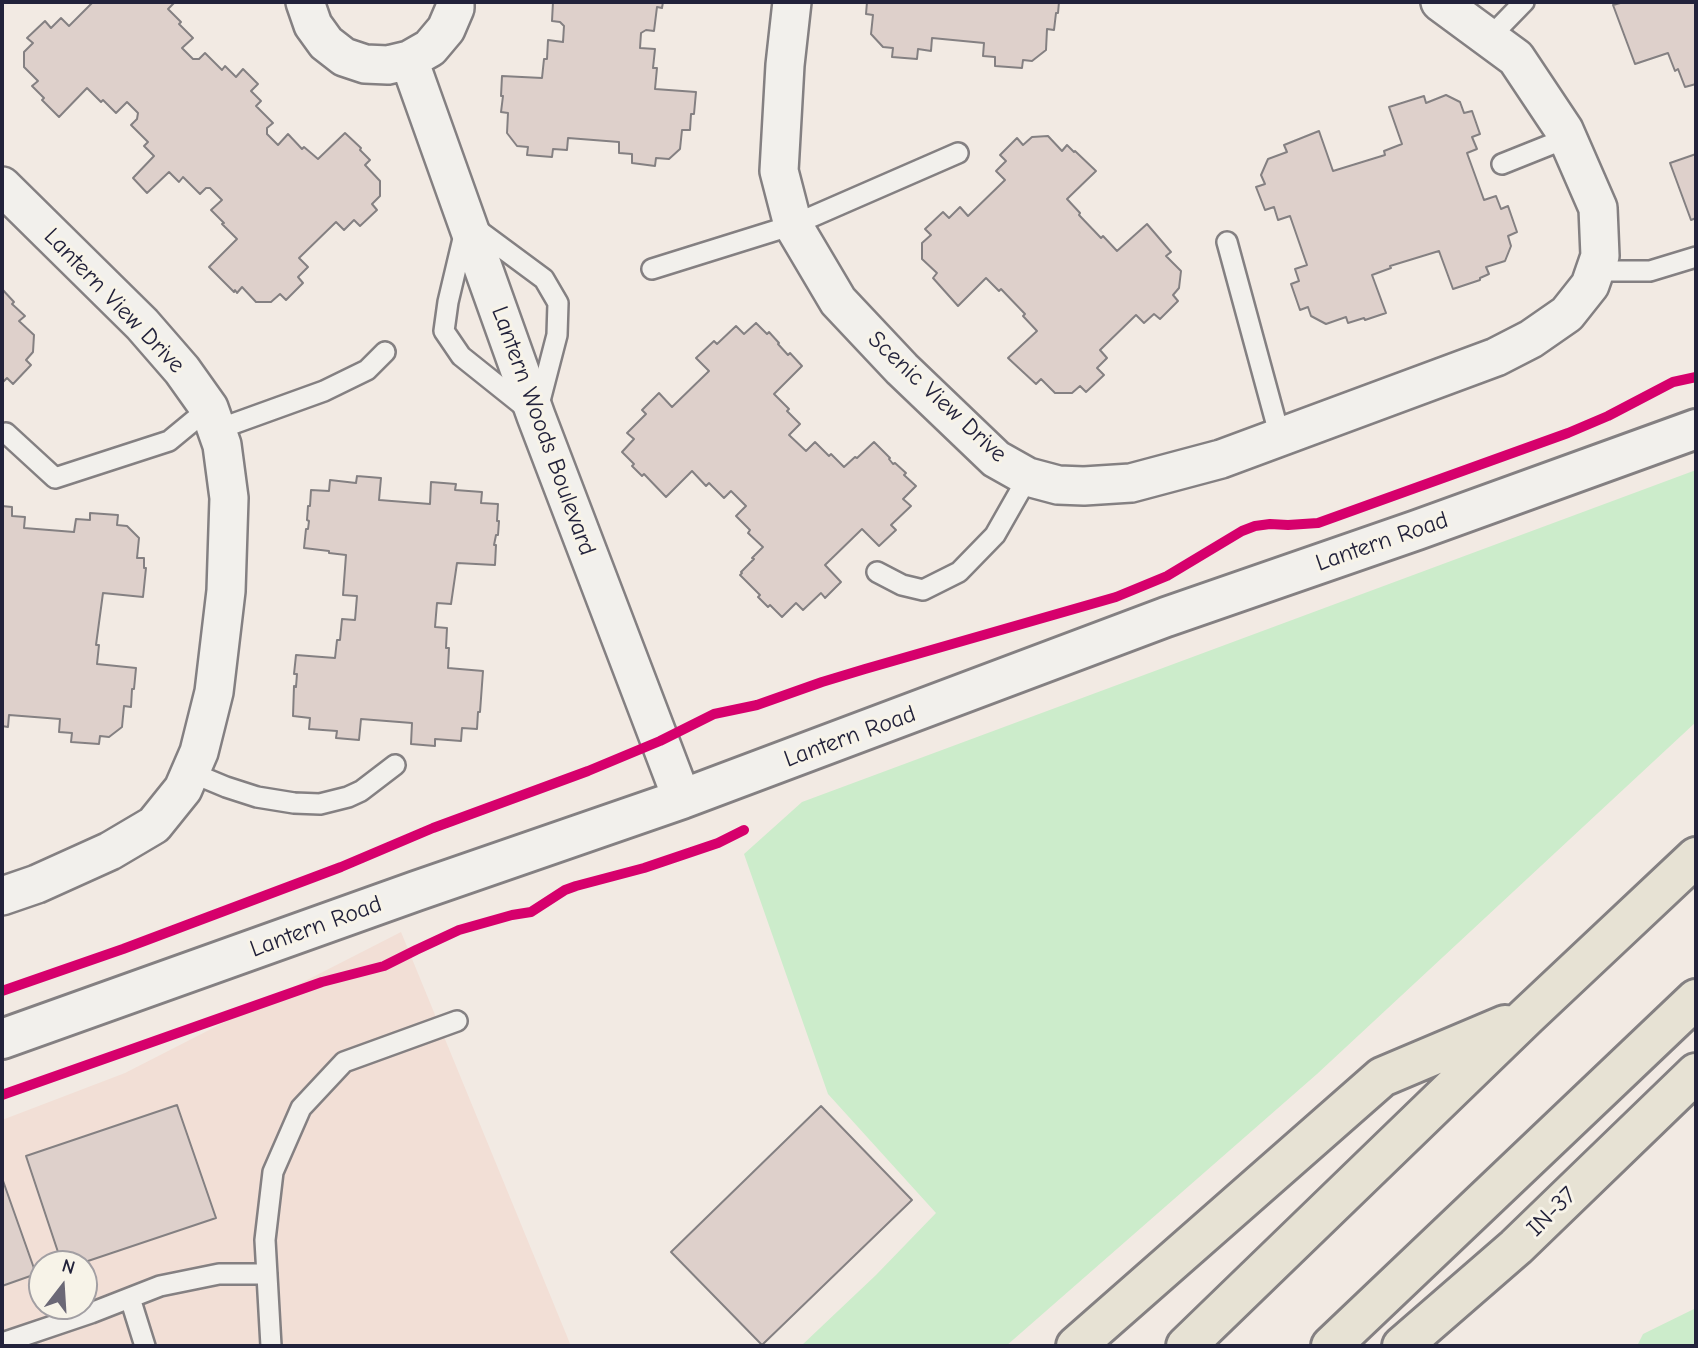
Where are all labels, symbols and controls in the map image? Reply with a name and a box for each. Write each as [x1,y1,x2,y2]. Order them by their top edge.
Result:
street label: Lantern View Drive [37,222,191,380]
street label: Lantern Woods Boulevard [485,303,601,559]
street label: Scenic View Drive [862,325,1012,469]
street label: Lantern Road [1312,506,1452,578]
street label: Lantern Road [780,700,920,774]
street label: Lantern Road [246,890,386,964]
street label: IN-37 [1521,1181,1583,1243]
north arrow [28,1250,98,1320]
text: N [59,1254,78,1279]

